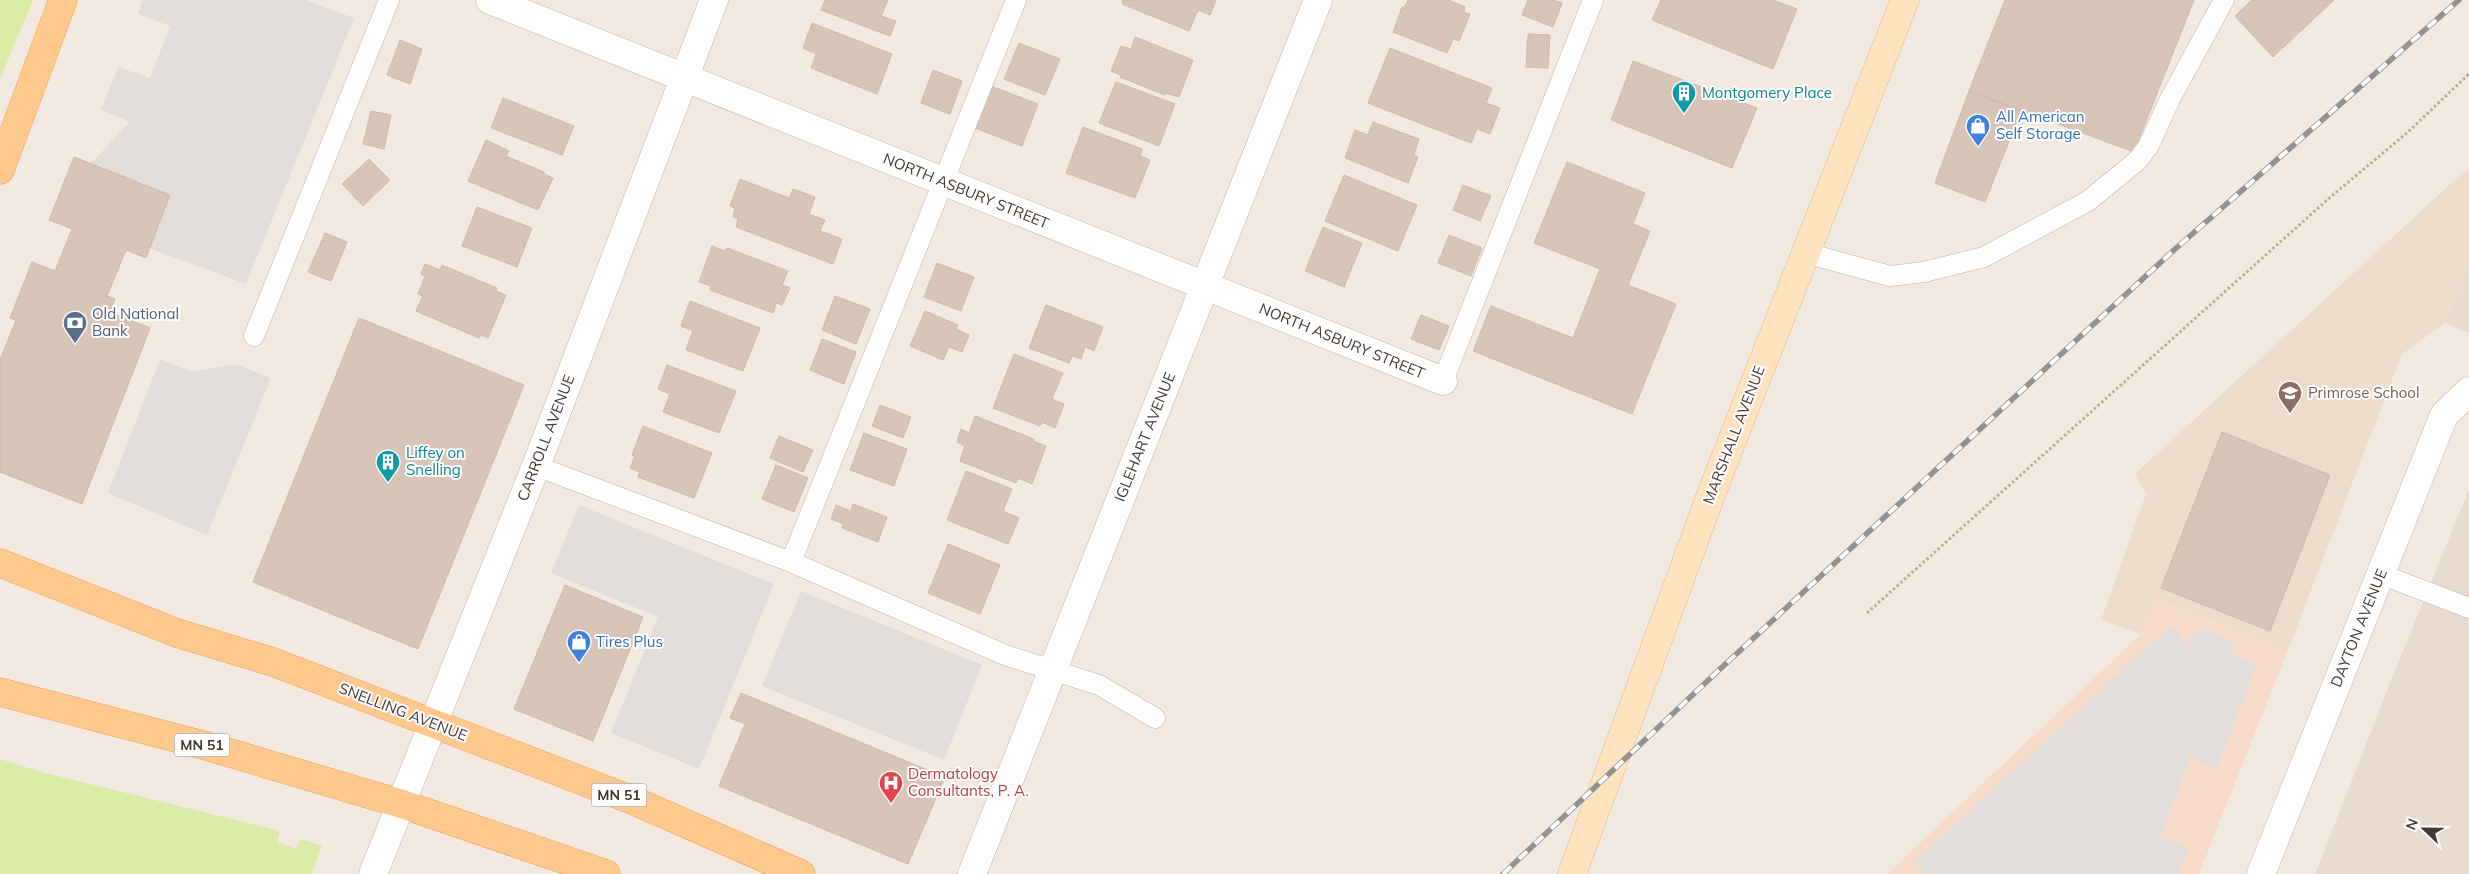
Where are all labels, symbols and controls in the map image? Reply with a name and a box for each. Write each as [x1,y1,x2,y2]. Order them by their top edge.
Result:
building icon: Montgomery Place [1671,80,1697,114]
place label: Montgomery Place [1702,83,1832,102]
place label: All American Self Storage [1996,107,2085,143]
shop icon: All American Self Storage [1965,113,1991,147]
street label: NORTH ASBURY STREET [881,149,1052,233]
street label: NORTH ASBURY STREET [1257,299,1428,383]
place label: Old National Bank [92,304,179,340]
bank icon: Old National Bank [62,310,88,344]
street label: MARSHALL AVENUE [1698,363,1769,507]
street label: IGLEHART AVENUE [1110,369,1179,504]
street label: CARROLL AVENUE [513,372,578,504]
school or university icon: Primrose School [2277,380,2303,414]
place label: Primrose School [2308,383,2420,402]
place label: Liffey on Snelling [406,443,465,479]
building icon: Liffey on Snelling [375,449,401,483]
street label: DAYTON AVENUE [2326,566,2391,690]
shop icon: Tires Plus [566,629,592,663]
place label: Tires Plus [596,632,663,651]
street label: SNELLING AVENUE [336,678,470,745]
road number: MN 51 [174,734,230,756]
place label: Dermatology Consultants, P. A. [908,764,1029,800]
hospital icon: Dermatology Consultants, P. A. [878,770,904,804]
road number: MN 51 [592,784,646,806]
north arrow [2399,804,2449,854]
text: N [2402,816,2422,832]

